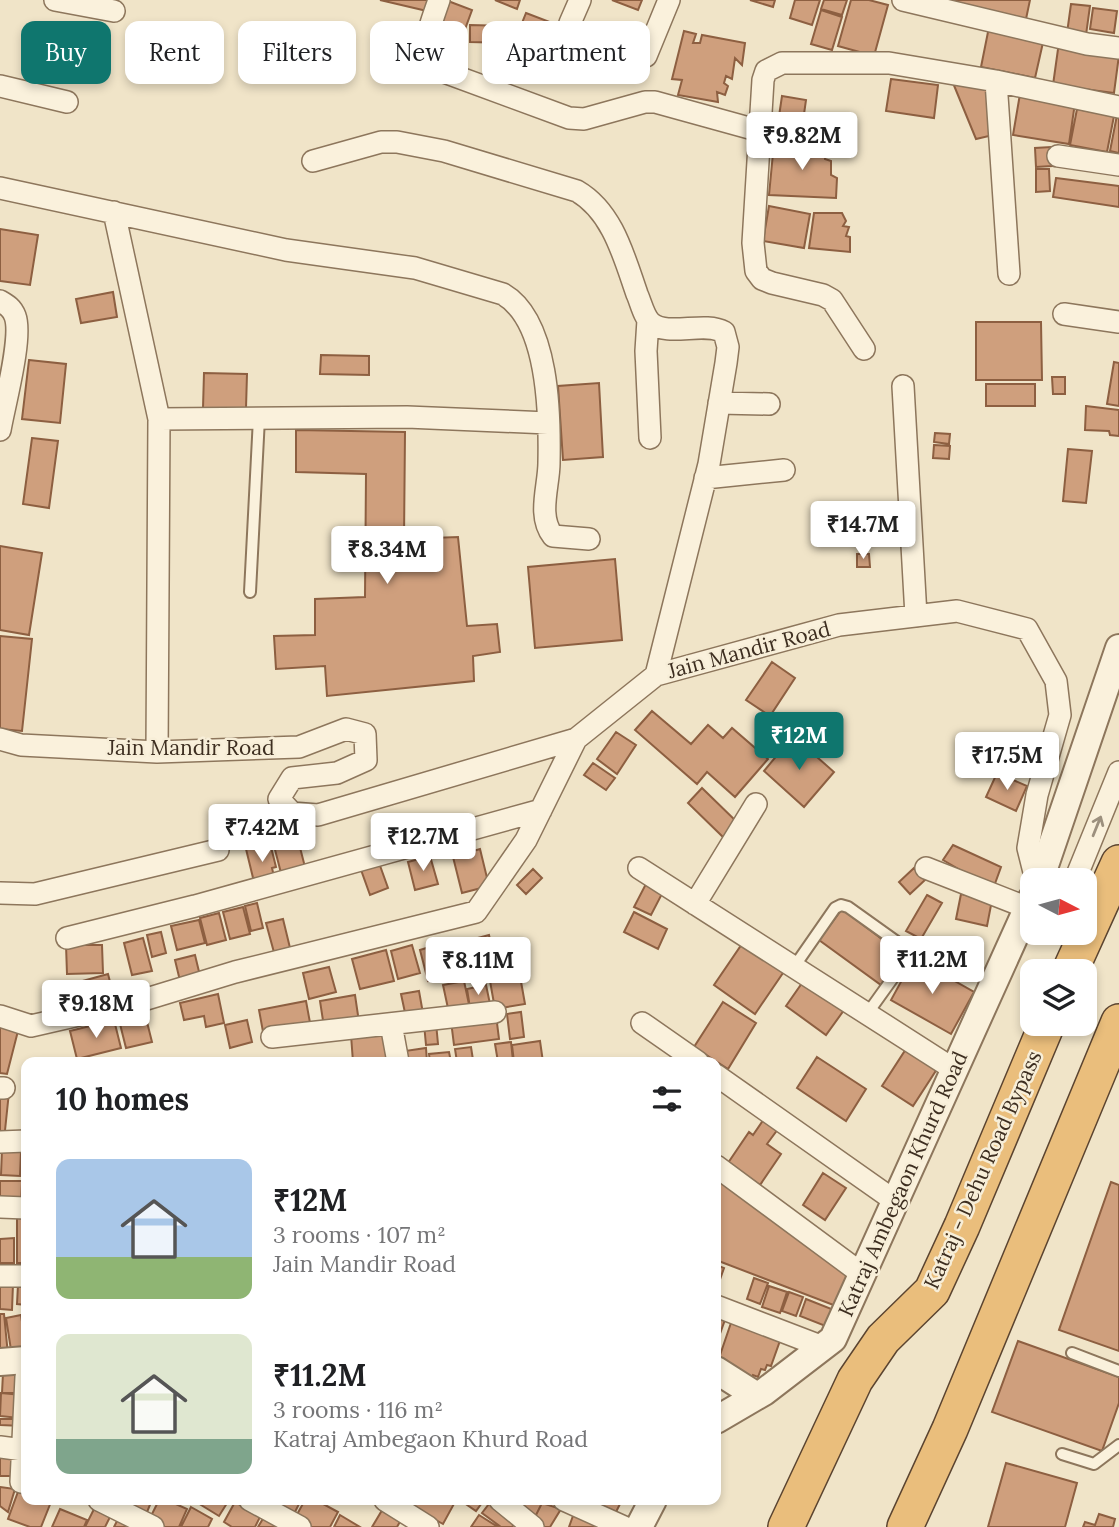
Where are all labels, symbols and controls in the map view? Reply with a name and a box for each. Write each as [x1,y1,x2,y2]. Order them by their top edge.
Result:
chip: Buy [21,21,111,84]
chip: Rent [125,21,224,84]
chip: Filters [238,21,356,84]
chip: New [370,21,468,84]
chip: Apartment [482,21,650,84]
pin: ₹9.82M [745,113,859,172]
text: ₹9.82M [762,120,842,149]
pin: ₹14.7M [806,502,920,561]
text: ₹14.7M [827,509,899,538]
pin: ₹8.34M [330,526,444,586]
text: ₹8.34M [347,534,427,563]
street label: Jain Mandir Road [664,615,833,684]
pin: ₹12M [758,712,840,772]
text: ₹12M [770,720,828,749]
pin: ₹17.5M [950,732,1064,792]
street label: Jain Mandir Road [106,734,275,761]
text: ₹17.5M [971,740,1043,769]
pin: ₹7.42M [205,804,319,864]
text: ₹7.42M [224,812,300,841]
pin: ₹12.7M [366,814,480,873]
one-way arrow [1092,816,1105,837]
text: ₹12.7M [387,821,459,850]
north arrow [1020,868,1097,945]
map controls [1020,868,1097,1036]
pin: ₹11.2M [875,936,989,996]
pin: ₹8.11M [421,937,535,997]
text: ₹11.2M [896,944,968,973]
text: ₹8.11M [442,945,514,974]
button: layers [1020,959,1097,1036]
pin: ₹9.18M [39,981,153,1040]
text: ₹9.18M [58,988,134,1017]
street label: Katraj - Dehu Road Bypass [918,1046,1047,1293]
street label: Katraj Ambegaon Khurd Road [832,1047,973,1321]
text: 10 homes [56,1080,189,1118]
icon: filters [648,1080,686,1118]
text: ₹12M [273,1181,348,1219]
icon: home [112,1187,196,1271]
text: 3 rooms · 107 m² [273,1220,446,1249]
text: Jain Mandir Road [273,1249,456,1278]
text: ₹11.2M [273,1356,367,1394]
icon: home [112,1362,196,1446]
text: 3 rooms · 116 m² [273,1395,443,1424]
text: Katraj Ambegaon Khurd Road [273,1424,588,1453]

